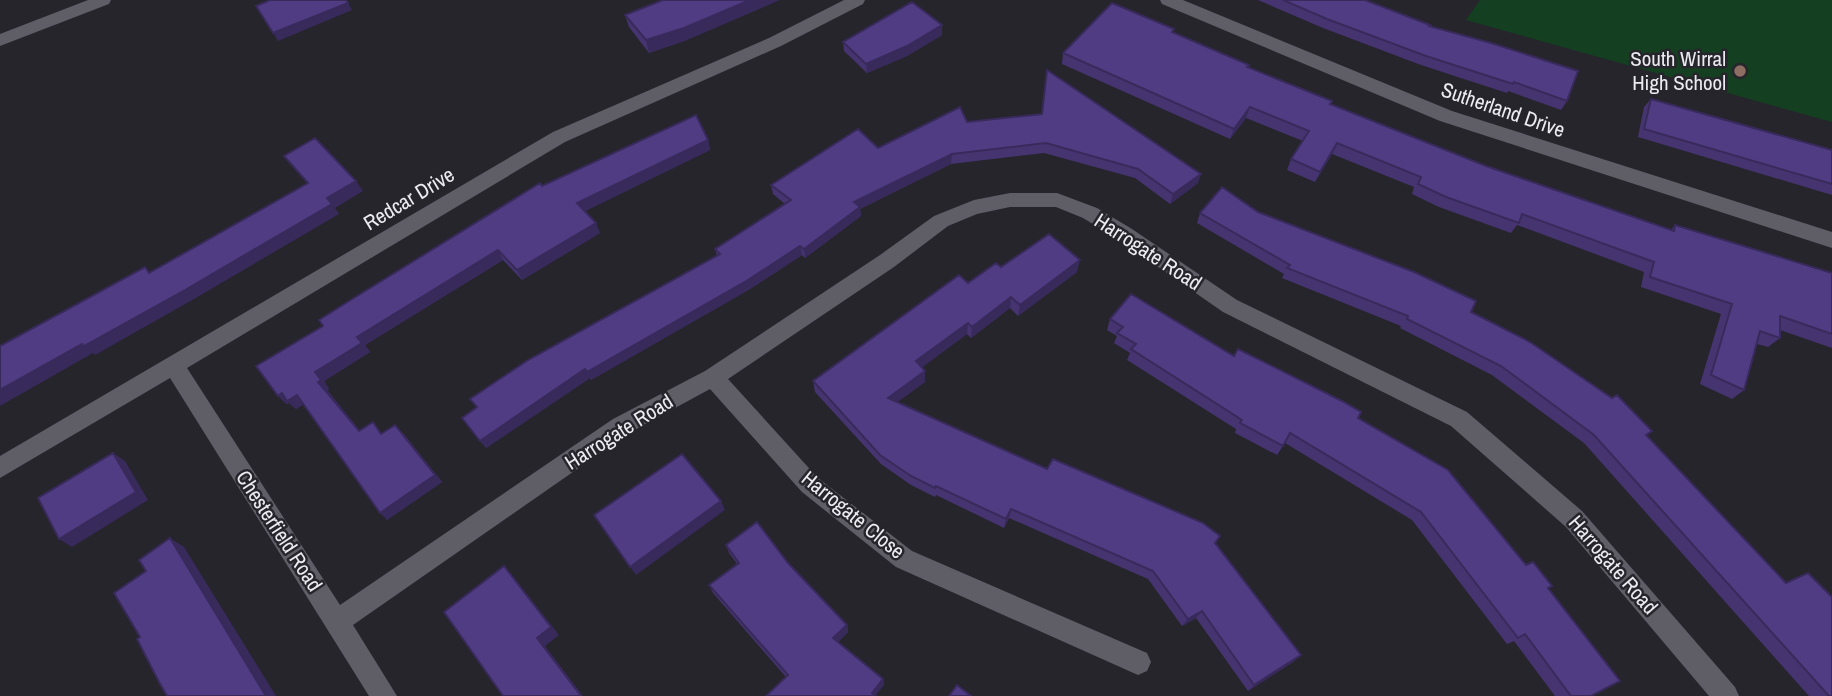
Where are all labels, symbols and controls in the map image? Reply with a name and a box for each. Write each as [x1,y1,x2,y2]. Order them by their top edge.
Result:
place label: South Wirral High School [1630,44,1726,97]
marker: South Wirral High School [1732,63,1748,79]
street label: Sutherland Drive [1437,75,1569,144]
street label: Redcar Drive [358,160,460,237]
street label: Harrogate Road [1089,206,1208,297]
street label: Harrogate Road [559,387,678,476]
street label: Harrogate Close [795,464,911,565]
street label: Chesterfield Road [229,465,329,597]
street label: Harrogate Road [1562,509,1665,620]

